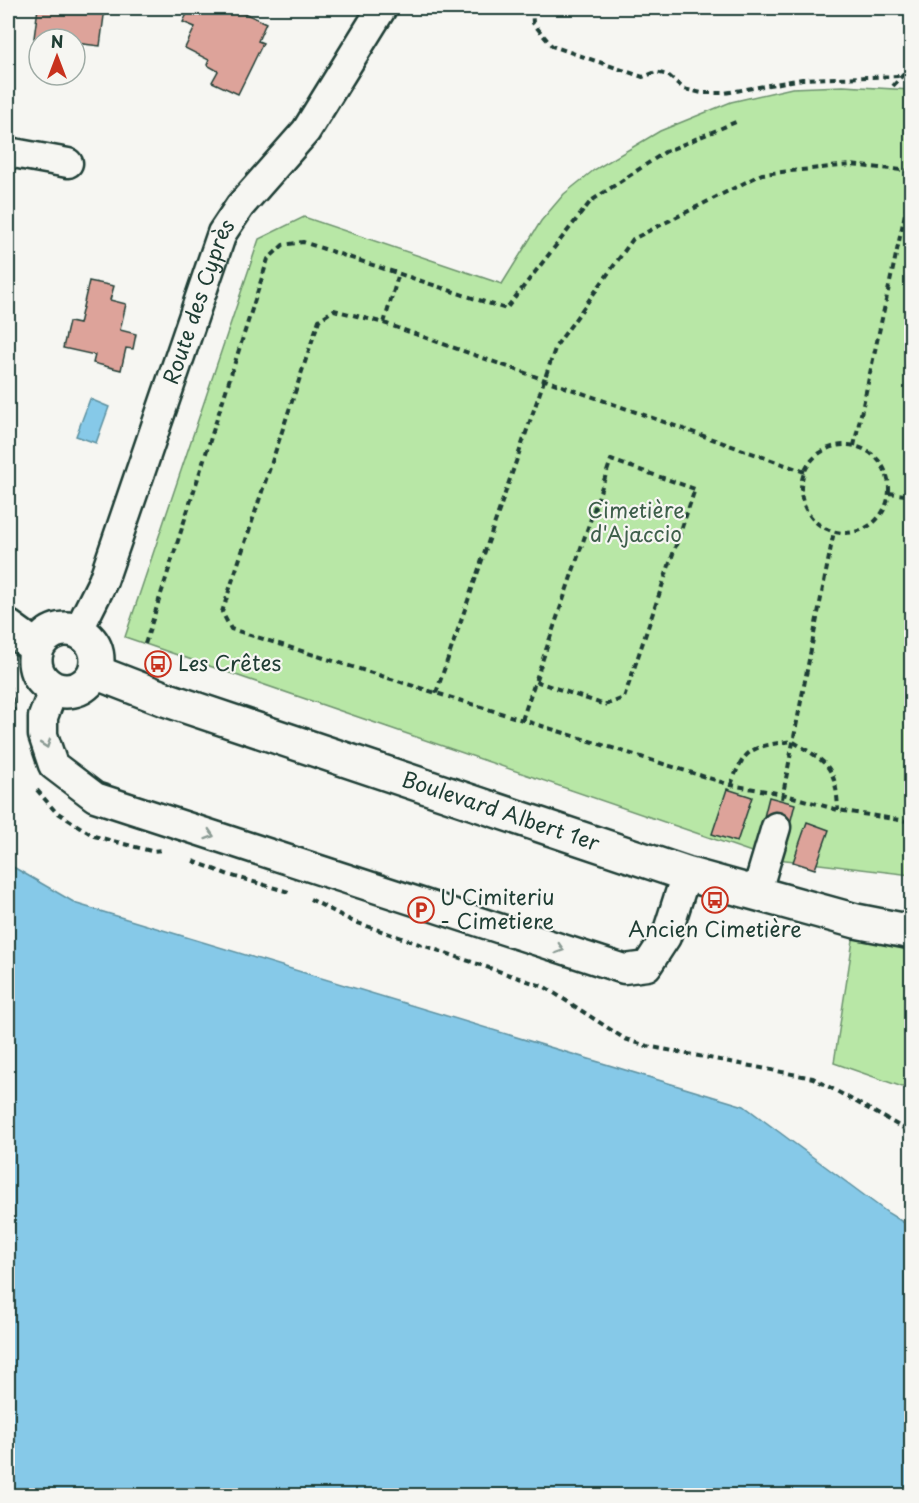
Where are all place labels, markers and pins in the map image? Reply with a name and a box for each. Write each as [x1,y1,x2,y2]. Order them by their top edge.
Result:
place label: Les Crêtes [178,646,281,678]
bus stop icon: Les Crêtes [143,649,173,679]
place label: U Cimiteriu - Cimetiere [440,880,554,936]
bus stop icon: Ancien Cimetière [700,885,730,915]
parking icon: U Cimiteriu - Cimetiere [406,895,436,925]
place label: Ancien Cimetière [628,912,802,944]

